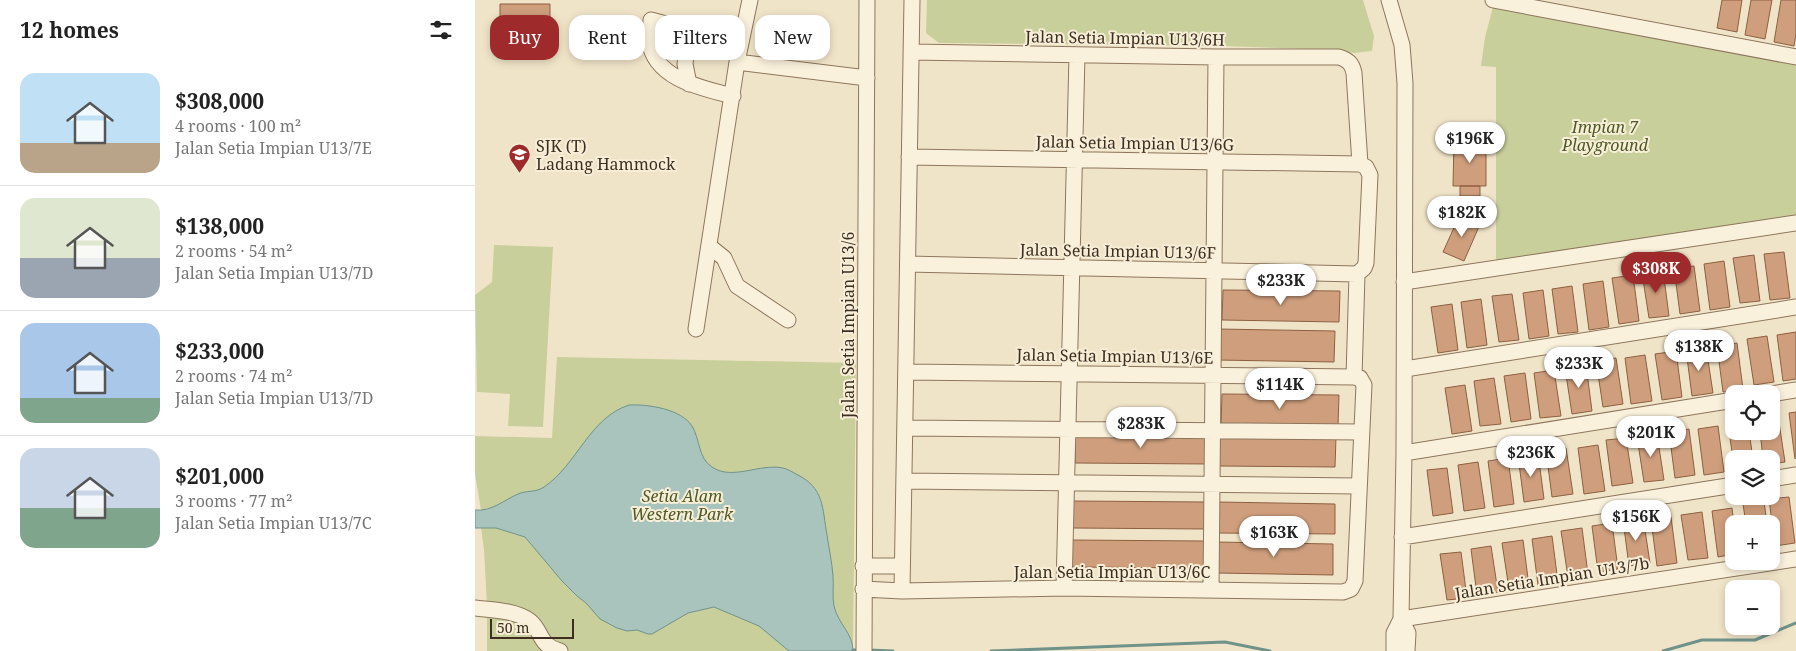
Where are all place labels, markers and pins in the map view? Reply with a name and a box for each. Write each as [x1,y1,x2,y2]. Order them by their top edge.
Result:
pin: $196K [1435,121,1505,164]
place label: SJK (T) Ladang Hammock [536,135,676,175]
school or university icon: SJK (T) Ladang Hammock [508,143,532,174]
pin: $182K [1427,196,1497,238]
pin: $308K [1621,252,1691,294]
pin: $233K [1246,264,1316,306]
pin: $138K [1664,330,1734,372]
pin: $233K [1544,346,1614,389]
pin: $114K [1245,368,1315,410]
pin: $283K [1106,406,1176,449]
pin: $201K [1616,416,1686,458]
pin: $236K [1496,436,1566,478]
pin: $156K [1601,500,1671,542]
pin: $163K [1239,516,1309,558]

